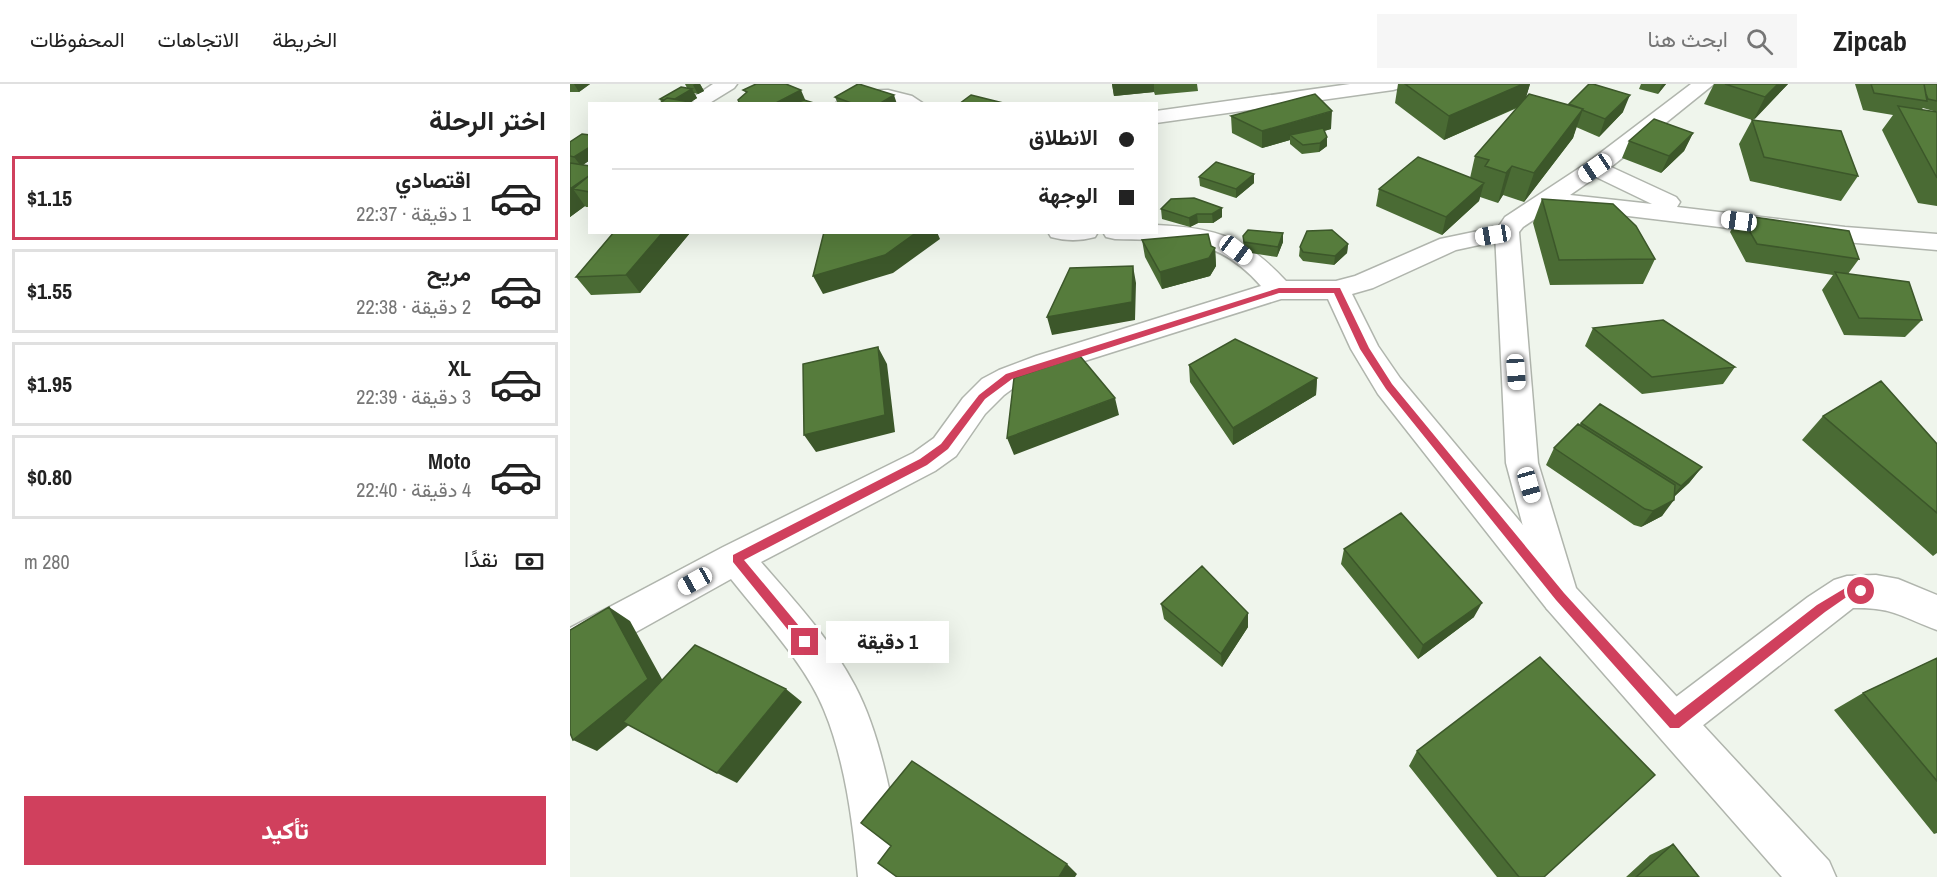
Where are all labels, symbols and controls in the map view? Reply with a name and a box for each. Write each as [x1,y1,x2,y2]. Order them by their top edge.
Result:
search box [1377,14,1797,68]
text: Zipcab [1833,22,1907,60]
text: ابحث هنا [1647,24,1728,54]
text: المحفوظات [30,25,125,54]
text: الاتجاهات [158,25,239,54]
text: الخريطة [272,25,337,54]
icon: search [1743,25,1776,58]
text: اختر الرحلة [429,102,546,138]
text: الانطلاق [1029,122,1098,152]
car [1575,150,1615,186]
text: اقتصادي [395,165,471,195]
icon: car [489,171,543,225]
text: الوجهة [1038,180,1098,210]
text: $1.15 [27,183,72,213]
text: 1 دقيقة · 22:37 [356,200,471,227]
car [1720,210,1758,232]
car [1474,223,1512,247]
car [1216,232,1256,268]
text: مريح [427,258,471,288]
icon: car [489,264,543,318]
text: $1.55 [27,276,72,306]
text: 2 دقيقة · 22:38 [356,293,471,320]
text: XL [448,353,471,383]
car [1506,353,1526,391]
icon: car [489,357,543,411]
text: $1.95 [27,369,72,399]
text: 3 دقيقة · 22:39 [356,383,471,410]
text: Moto [428,446,471,476]
icon: car [489,450,543,504]
text: $0.80 [27,462,72,492]
car [1515,465,1543,505]
text: 4 دقيقة · 22:40 [356,476,471,503]
text: نقدًا [464,544,498,574]
icon: cash [513,545,546,578]
text: 280 m [24,548,70,575]
car [675,564,715,598]
route start [1847,577,1874,604]
callout: 1 دقيقة [826,621,949,663]
route end [791,628,818,655]
text: 1 دقيقة [857,628,918,655]
button: تأكيد [24,796,546,865]

